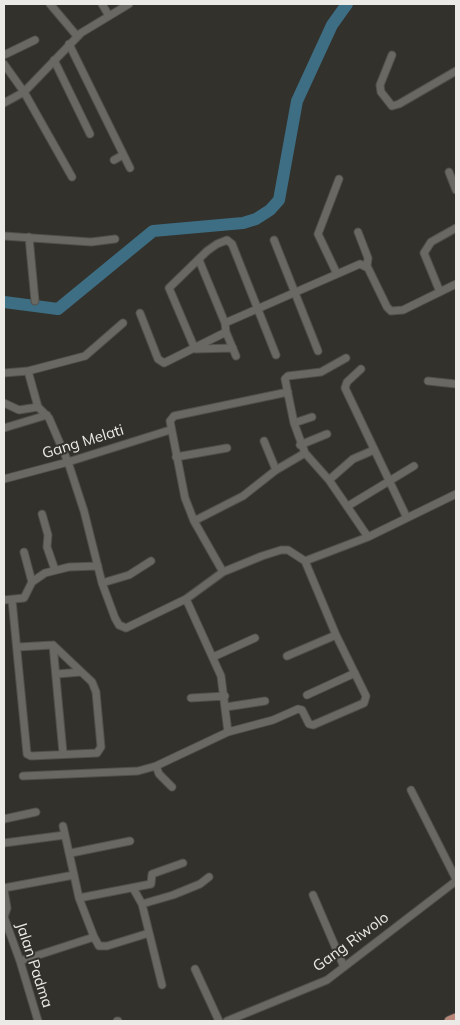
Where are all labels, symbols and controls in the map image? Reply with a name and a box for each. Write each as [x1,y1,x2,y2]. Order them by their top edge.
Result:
street label: Gang Melati [40,421,126,463]
street label: Gang Riwolo [310,908,392,976]
street label: Jalan Padma [12,920,56,1010]

